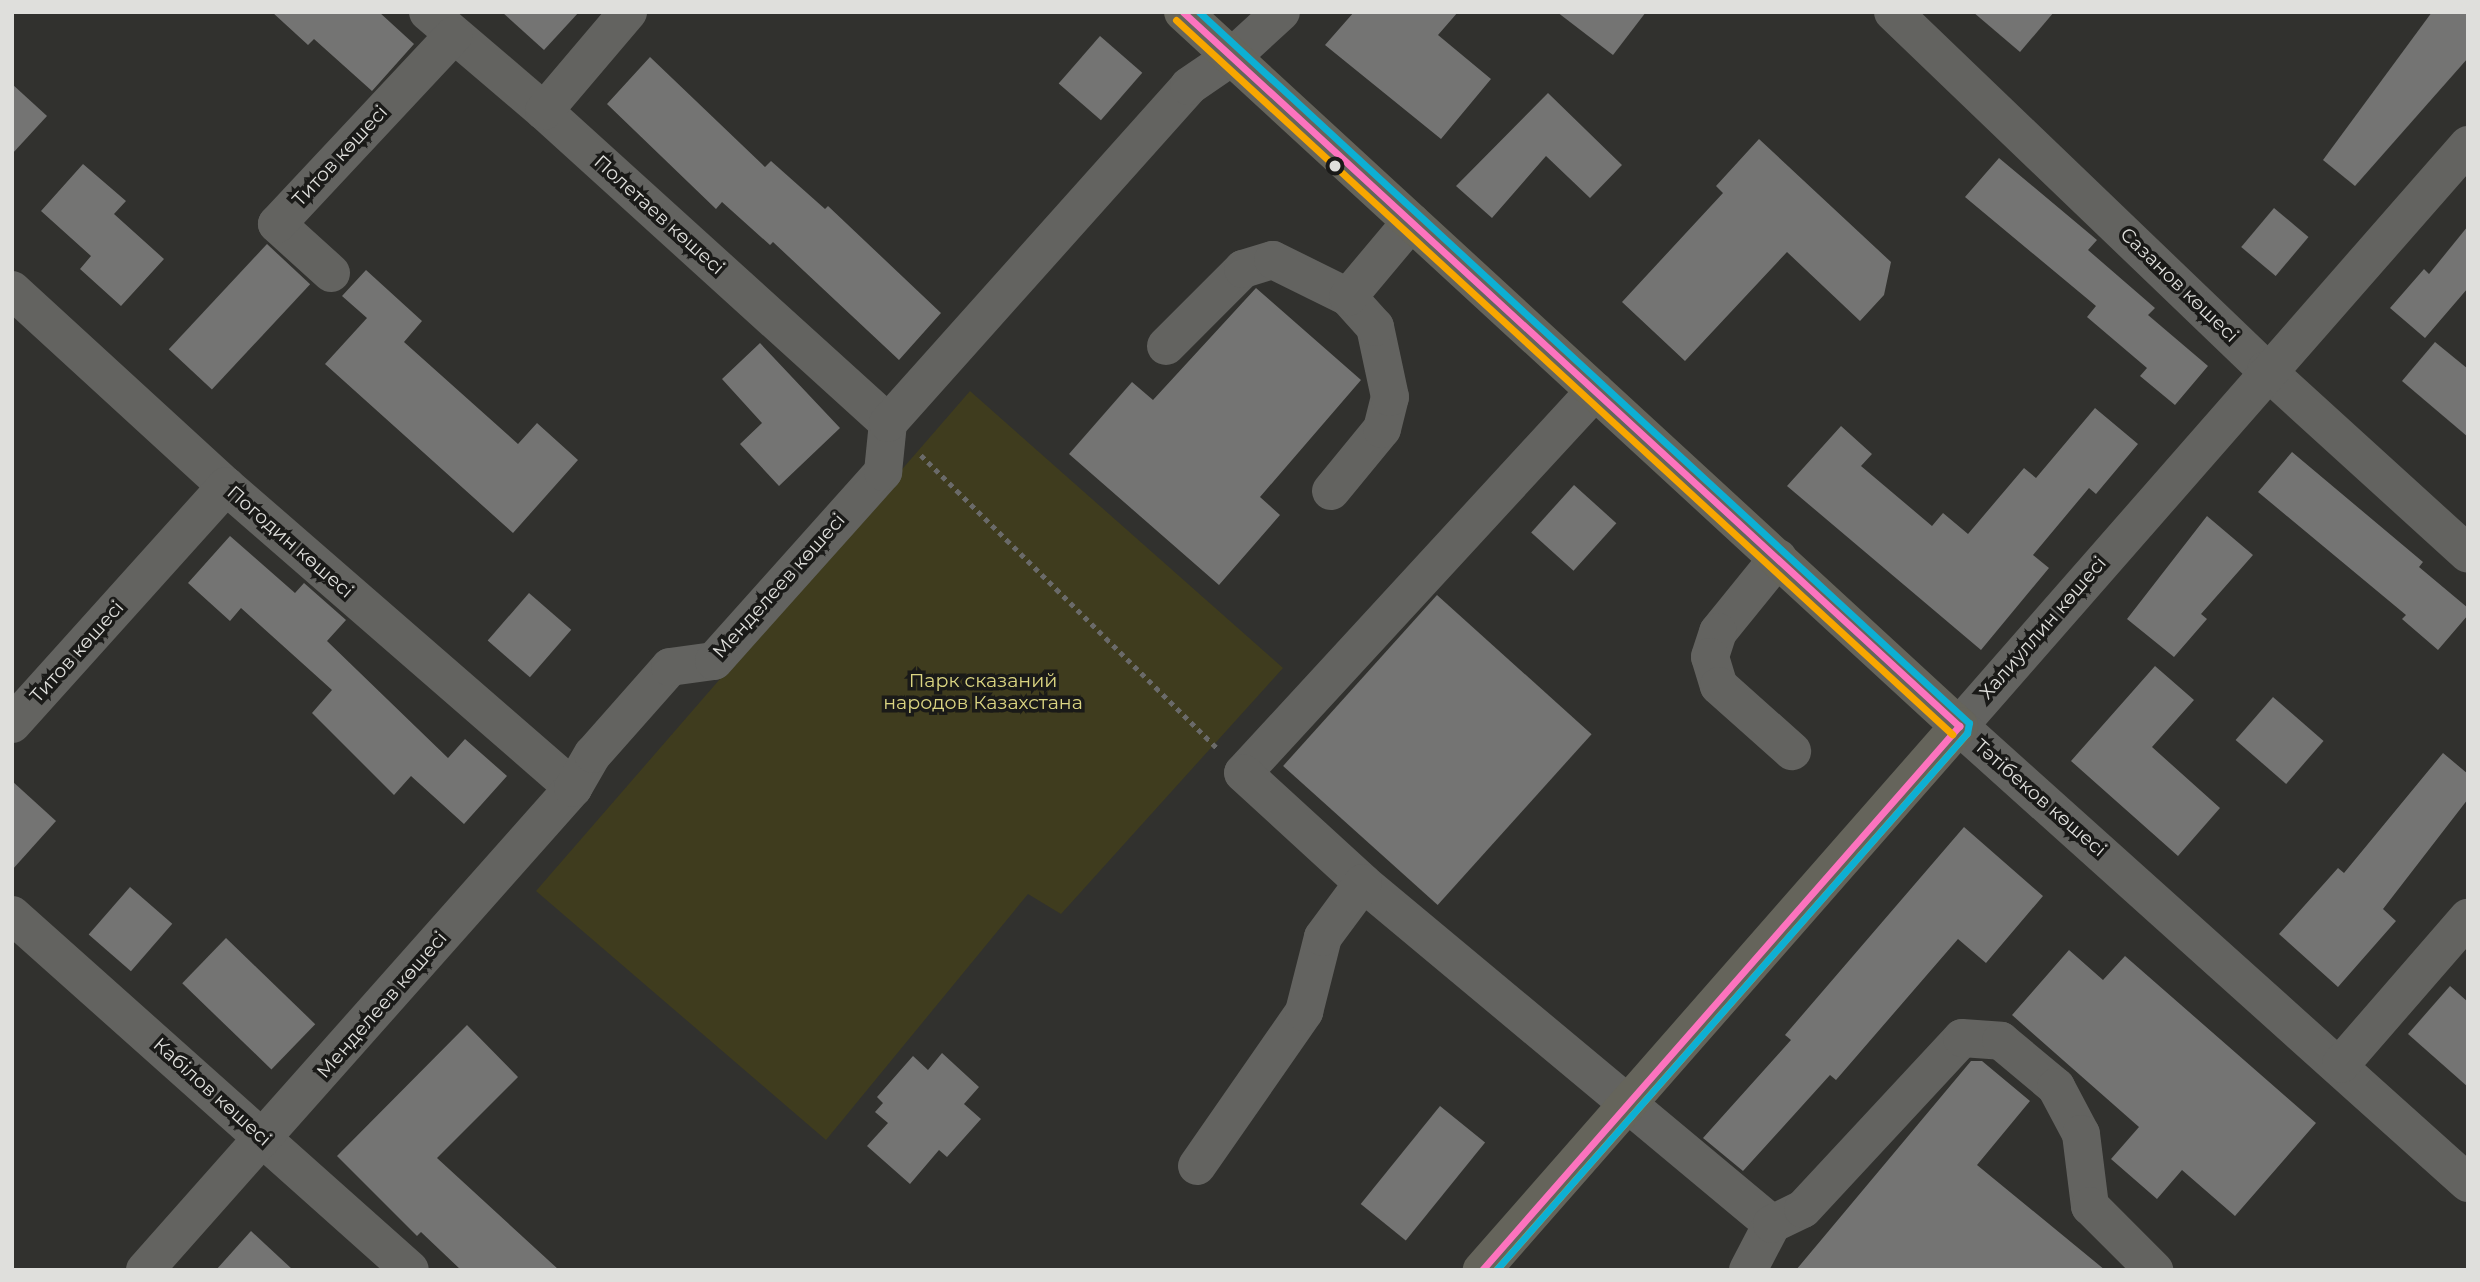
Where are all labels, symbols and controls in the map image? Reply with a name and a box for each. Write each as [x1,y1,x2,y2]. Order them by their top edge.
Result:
street label: Титов көшесі [288,101,392,211]
street label: Полетаев көшесі [589,151,729,279]
unlabelled marker [1328,159,1342,173]
street label: Сазанов көшесі [2115,223,2243,347]
street label: Погодин көшесі [222,481,358,603]
street label: Менделеев көшесі [708,509,850,663]
street label: Халиуллин көшесі [1975,552,2111,704]
street label: Титов көшесі [25,596,129,708]
park label: Парк сказаний народов Казахстана [883,670,1083,714]
street label: Тәтібеков көшесі [1969,735,2111,861]
street label: Менделеев көшесі [312,927,452,1083]
street label: Кабілов көшесі [148,1033,276,1151]

